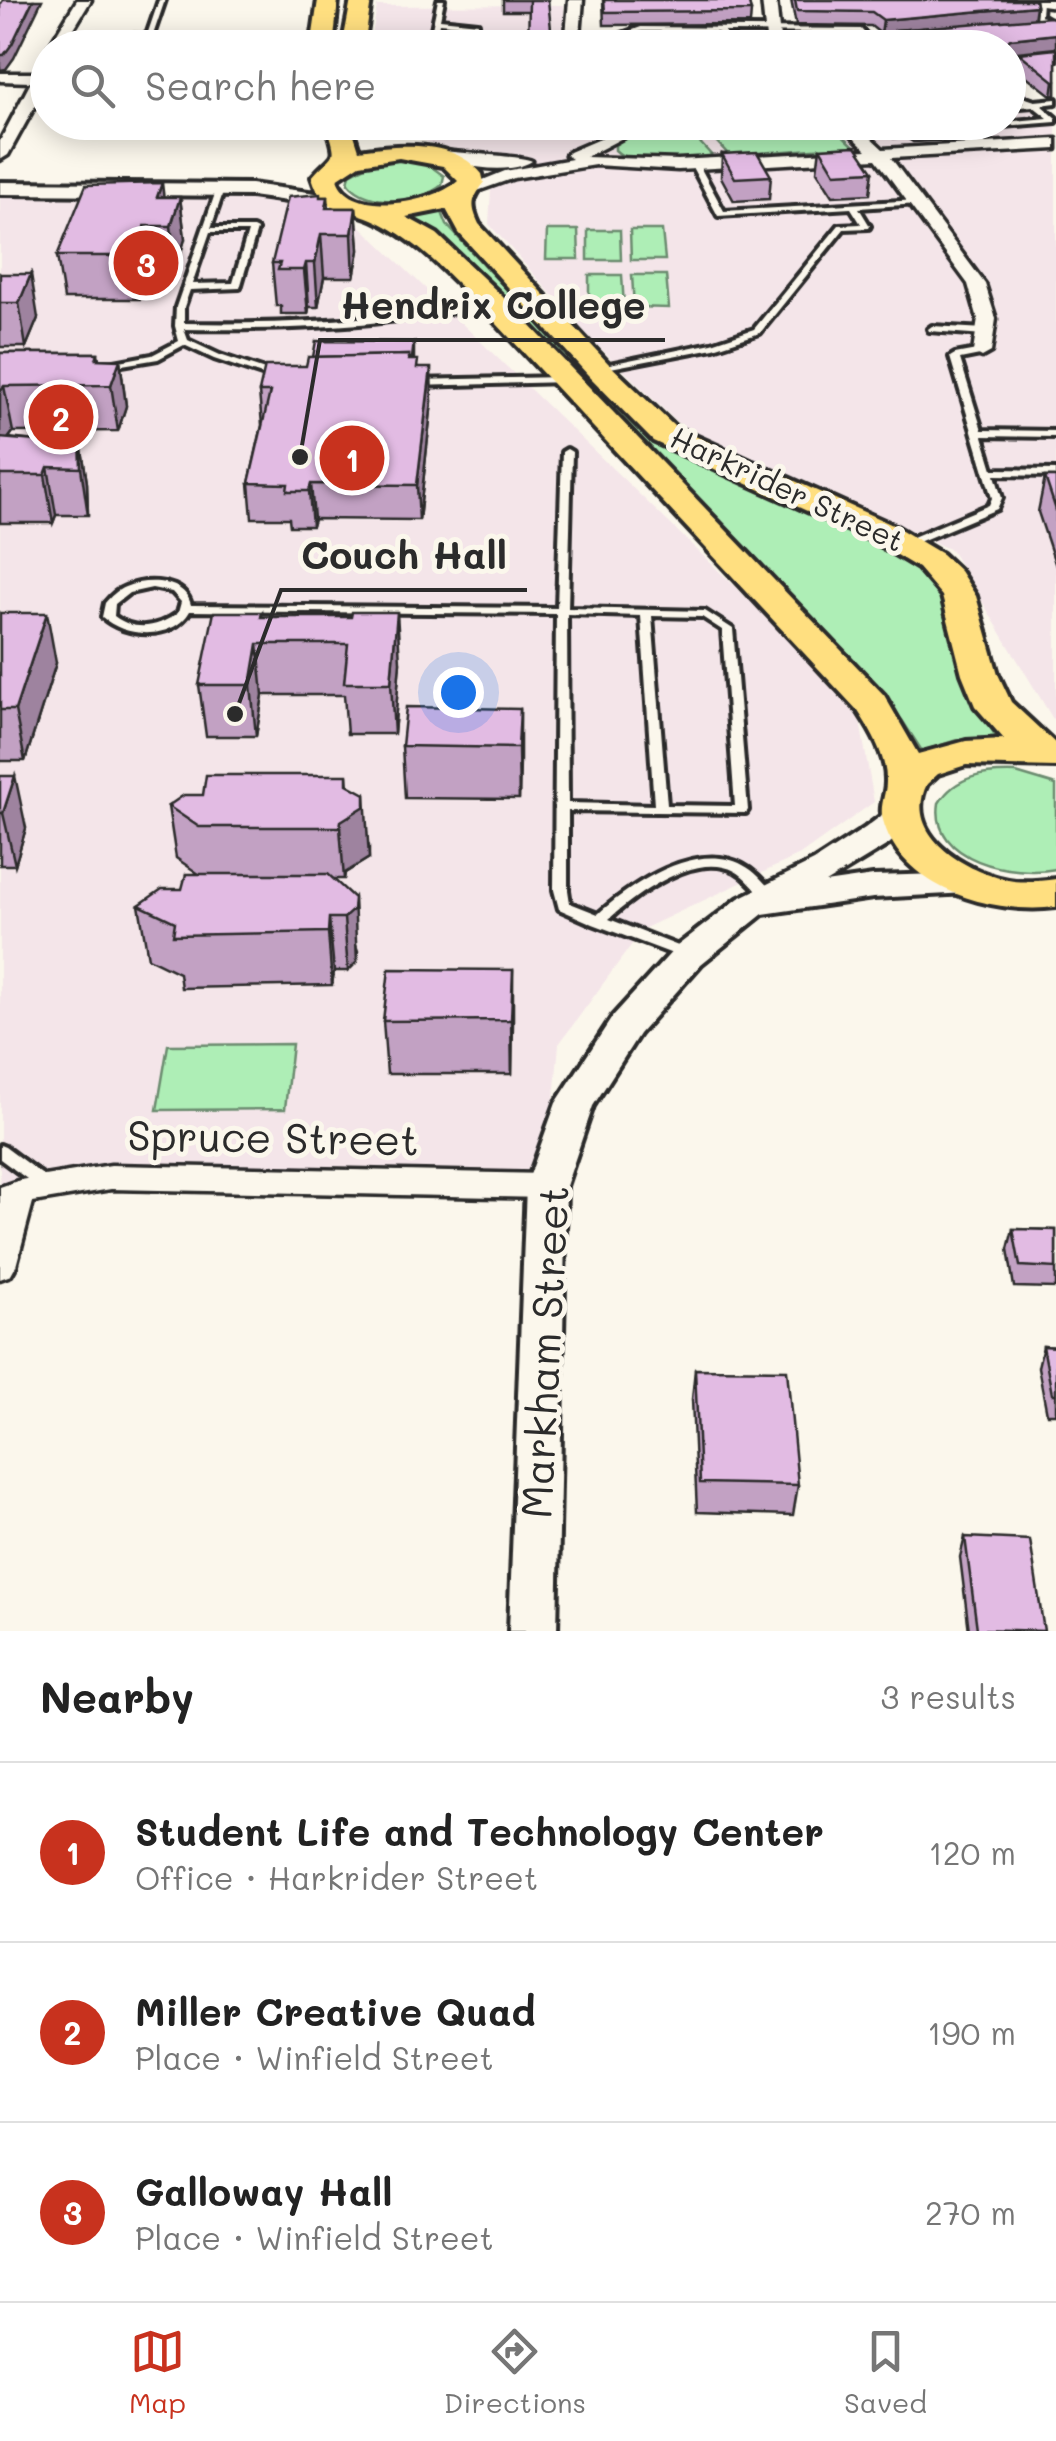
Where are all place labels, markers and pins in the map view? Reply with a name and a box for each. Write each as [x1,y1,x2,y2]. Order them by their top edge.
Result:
pin: 3 [114,226,178,300]
callout: Hendrix College [320,272,665,340]
pin: 2 [28,380,94,454]
pin: 1 [320,420,384,496]
callout: Couch Hall [281,522,527,590]

